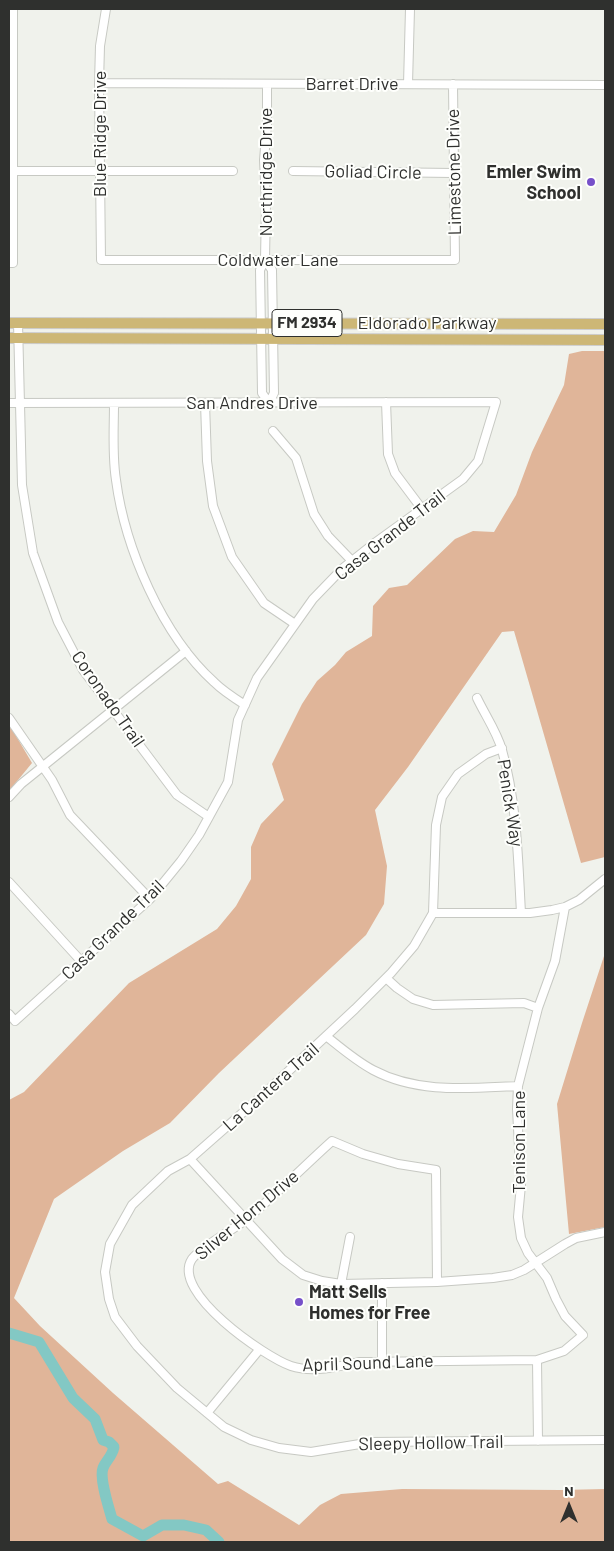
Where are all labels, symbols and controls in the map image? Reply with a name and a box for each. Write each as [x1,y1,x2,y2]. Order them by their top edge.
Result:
street label: Blue Ridge Drive [89,71,111,197]
street label: Barret Drive [305,73,399,95]
street label: Northridge Drive [255,108,277,236]
street label: Limestone Drive [442,109,466,235]
street label: Goliad Circle [324,160,422,184]
place label: Emler Swim School [486,161,581,203]
marker: Emler Swim School [585,176,597,188]
street label: Coldwater Lane [217,249,339,271]
road number: FM 2934 [272,309,342,336]
street label: Eldorado Parkway [357,312,497,334]
street label: San Andres Drive [186,392,318,414]
street label: Casa Grande Trail [330,485,450,585]
street label: Coronado Trail [67,647,149,751]
street label: Penick Way [492,758,528,848]
street label: Casa Grande Trail [57,876,169,984]
street label: La Cantera Trail [219,1038,323,1136]
street label: Tenison Lane [508,1090,530,1194]
street label: Silver Horn Drive [191,1165,303,1265]
place label: Matt Sells Homes for Free [309,1281,430,1324]
marker: Matt Sells Homes for Free [293,1296,305,1308]
street label: April Sound Lane [302,1350,434,1376]
street label: Sleepy Hollow Trail [358,1431,504,1455]
north arrow [544,1481,594,1531]
text: N [564,1482,574,1499]

